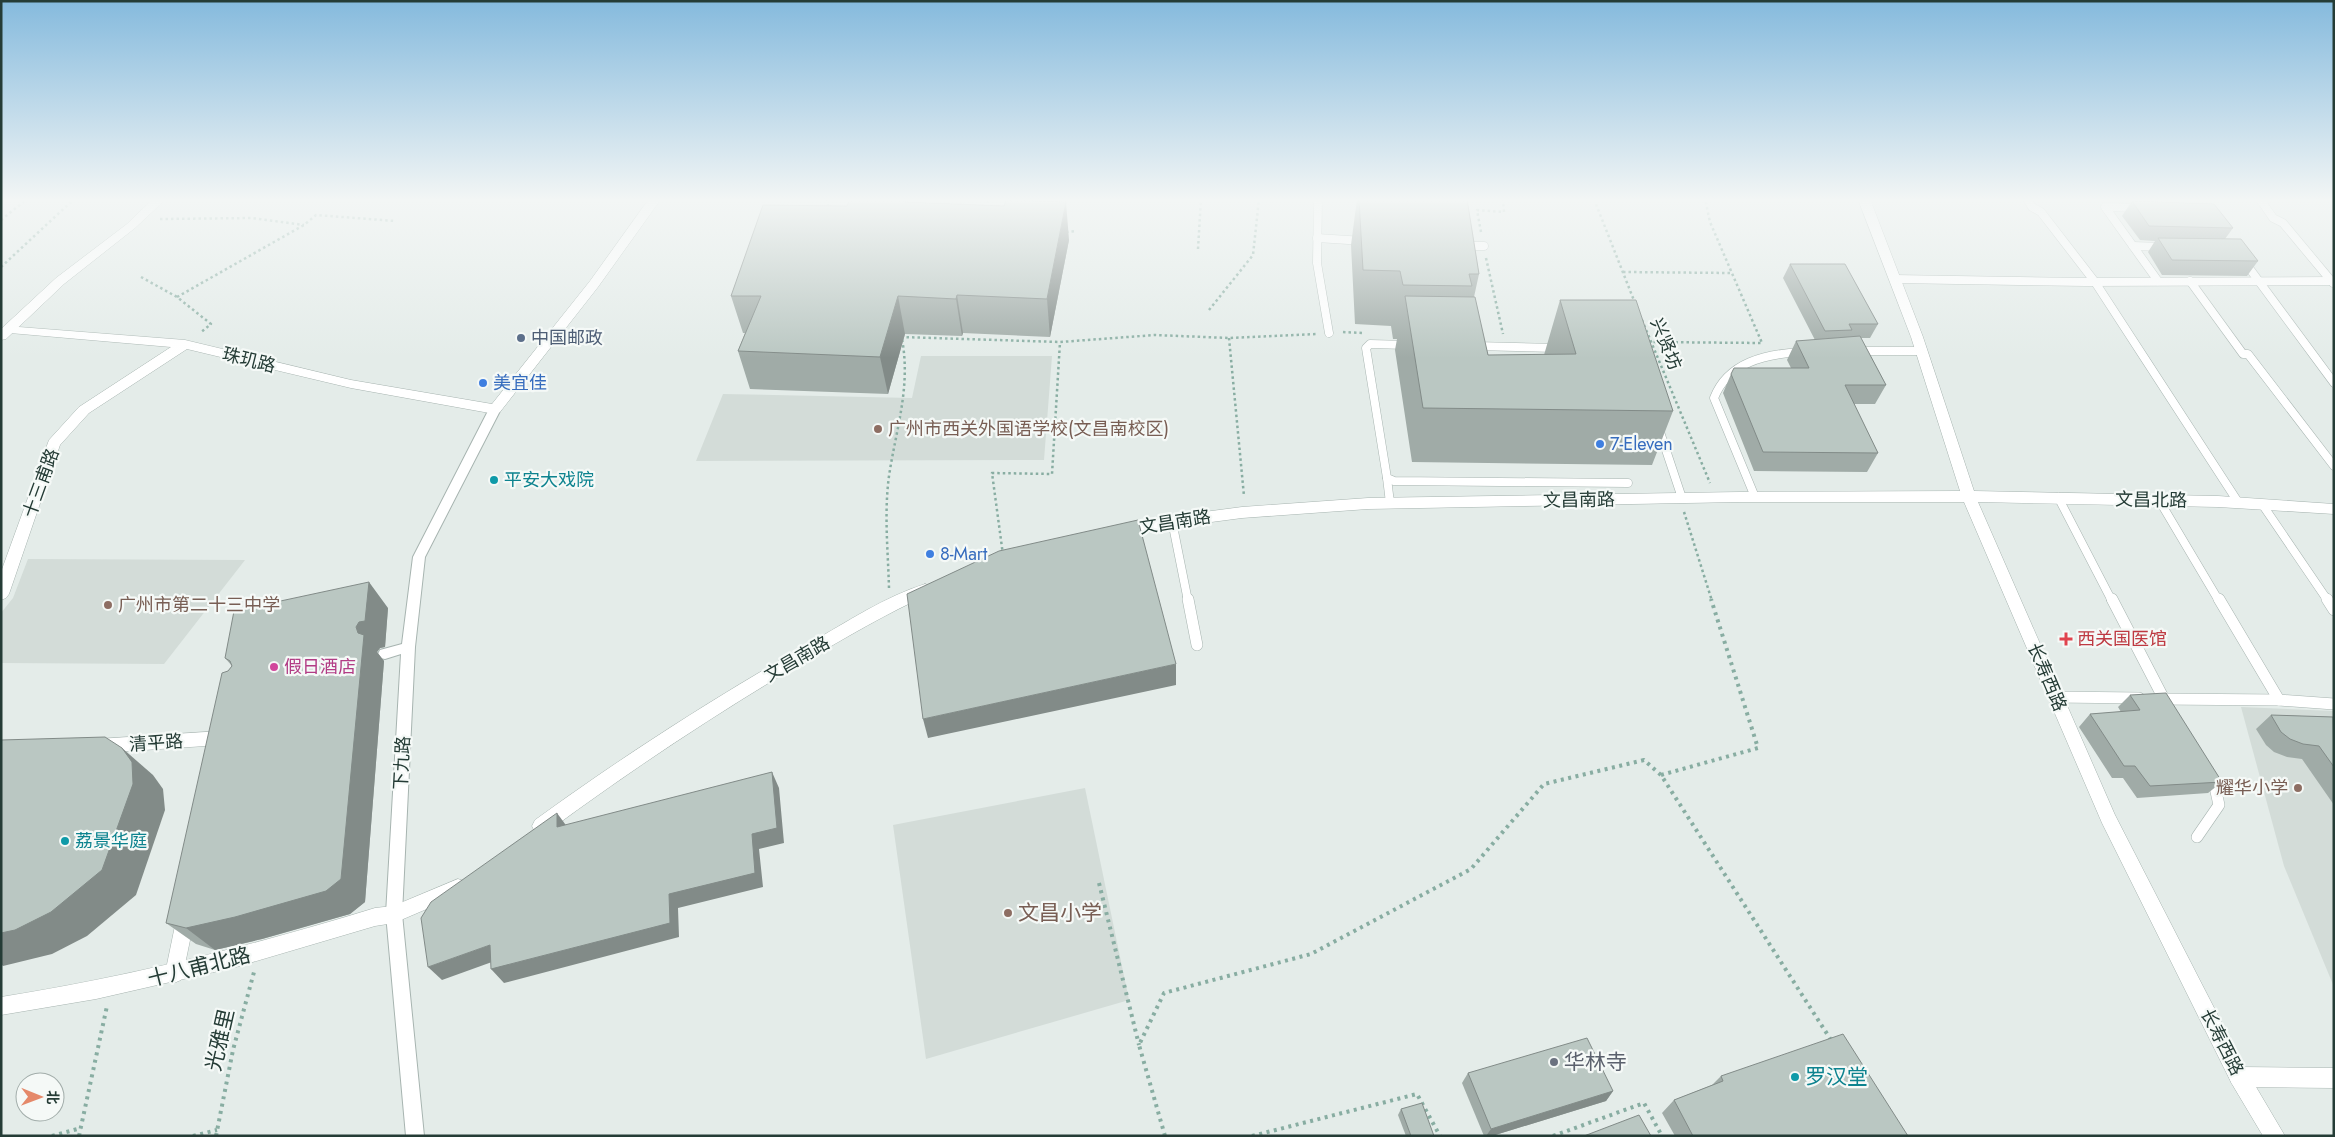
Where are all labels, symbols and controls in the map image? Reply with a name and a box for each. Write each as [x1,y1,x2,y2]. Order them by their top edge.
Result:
street label: 兴贤坊 [1644,314,1688,374]
place label: 中国邮政 [531,325,603,351]
marker: 中国邮政 [515,332,527,344]
street label: 珠玑路 [220,341,278,379]
place label: 美宜佳 [493,370,547,396]
marker: 美宜佳 [477,377,489,389]
place label: 广州市西关外国语学校(文昌南校区) [888,416,1169,442]
marker: 广州市西关外国语学校(文昌南校区) [872,423,884,435]
place label: 7-Eleven [1610,431,1673,457]
marker: 7-Eleven [1594,438,1606,450]
street label: 十三甫路 [16,445,66,521]
place label: 平安大戏院 [504,467,594,493]
marker: 平安大戏院 [488,474,500,486]
street label: 文昌南路 [1543,486,1615,514]
street label: 文昌北路 [2115,486,2187,514]
street label: 文昌南路 [1137,504,1213,540]
place label: 8-Mart [940,541,988,567]
marker: 8-Mart [924,548,936,560]
place label: 广州市第二十三中学 [118,592,280,618]
marker: 广州市第二十三中学 [102,599,114,611]
place label: 西关国医馆 [2077,626,2167,652]
street label: 文昌南路 [759,630,835,688]
marker: 西关国医馆 [2059,632,2073,646]
street label: 长寿西路 [2021,639,2073,715]
place label: 假日酒店 [284,654,356,680]
marker: 假日酒店 [268,661,280,673]
street label: 清平路 [128,728,184,758]
street label: 下九路 [388,735,416,791]
place label: 耀华小学 [2216,775,2288,801]
marker: 耀华小学 [2292,782,2304,794]
place label: 荔景华庭 [75,828,147,854]
marker: 荔景华庭 [59,835,71,847]
place label: 文昌小学 [1018,898,1102,928]
marker: 文昌小学 [1002,907,1014,919]
street label: 十八甫北路 [144,940,254,994]
street label: 长寿西路 [2194,1004,2250,1080]
street label: 光雅里 [198,1006,242,1074]
place label: 华林寺 [1564,1047,1627,1077]
marker: 华林寺 [1548,1056,1560,1068]
place label: 罗汉堂 [1805,1062,1868,1092]
marker: 罗汉堂 [1789,1071,1801,1083]
north arrow [15,1072,65,1122]
text: 北 [43,1090,63,1104]

